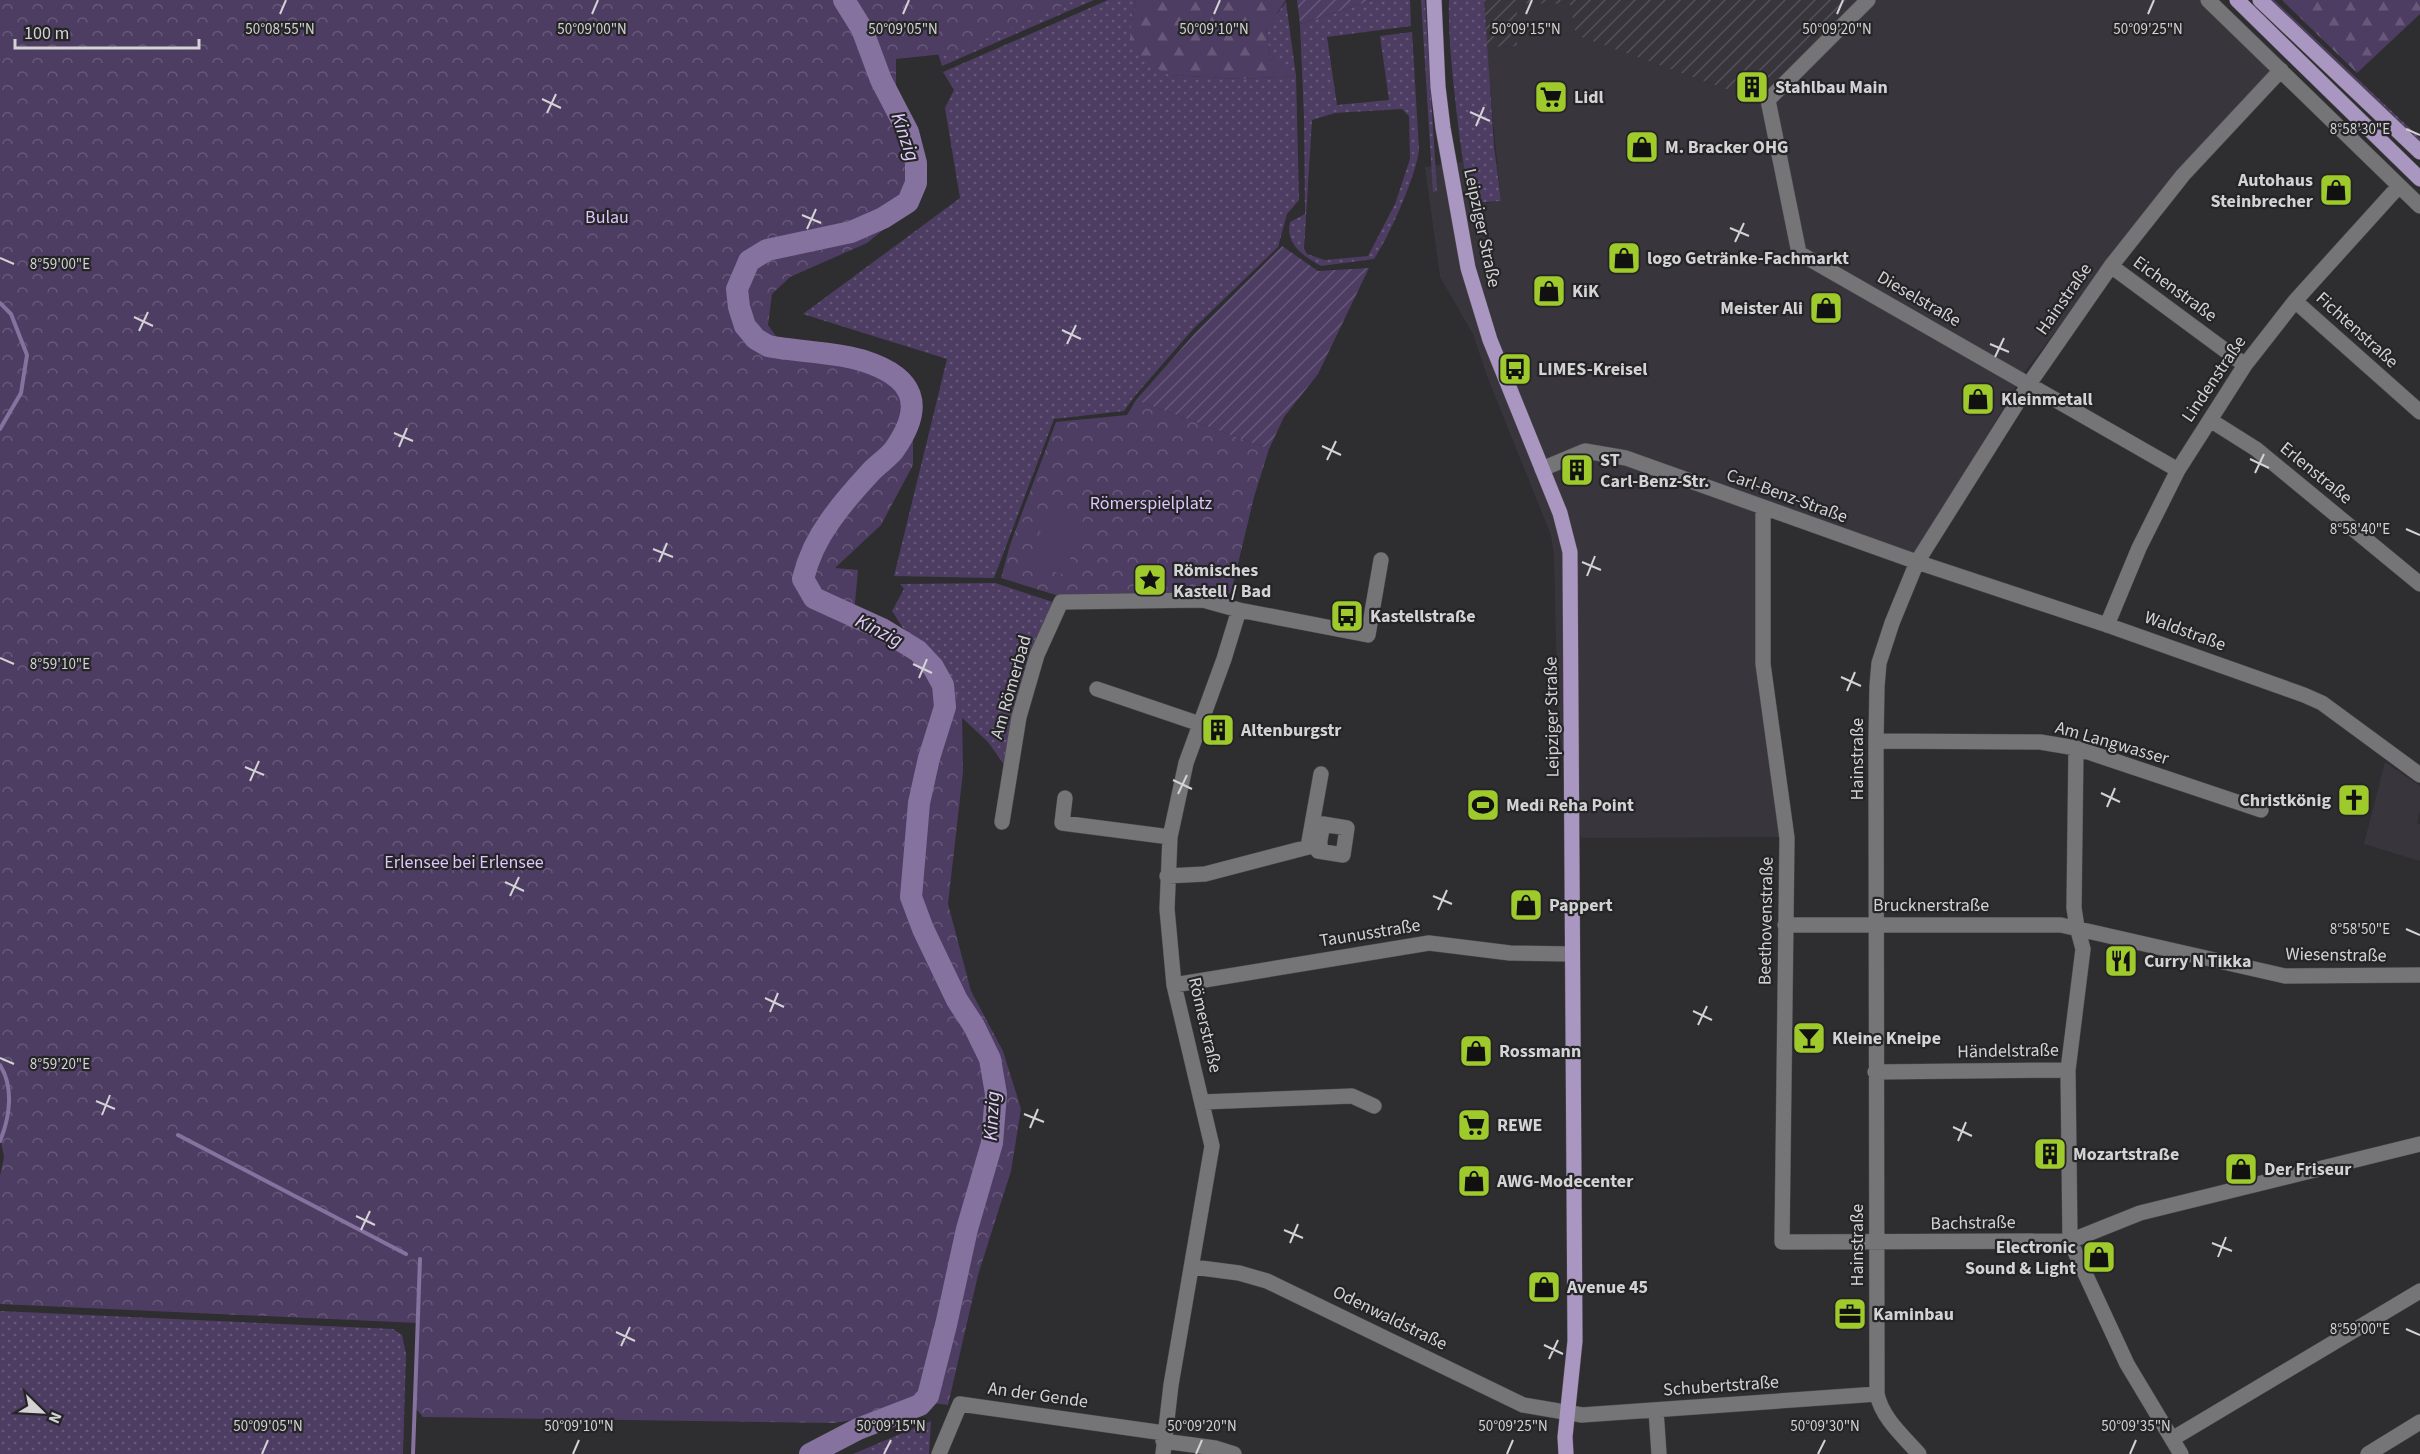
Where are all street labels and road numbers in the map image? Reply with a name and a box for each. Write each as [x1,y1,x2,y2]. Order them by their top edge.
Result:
street label: Leipziger Straße [1457,166,1507,290]
street label: Eichenstraße [2128,250,2222,328]
street label: Hainstraße [2030,258,2098,340]
street label: Dieselstraße [1873,265,1966,333]
street label: Fichtenstraße [2310,286,2404,374]
street label: Lindenstraße [2176,331,2252,427]
street label: Erlenstraße [2274,436,2358,510]
street label: Carl-Benz-Straße [1723,462,1851,530]
street label: Waldstraße [2141,605,2229,657]
street label: Am Römerbad [984,632,1038,742]
street label: Leipziger Straße [1538,656,1566,778]
street label: Am Langwasser [2052,715,2172,771]
street label: Hainstraße [1845,718,1870,800]
street label: Beethovenstraße [1752,857,1780,985]
street label: Brucknerstraße [1873,893,1989,918]
street label: Taunusstraße [1318,913,1422,953]
street label: Wiesenstraße [2285,942,2387,968]
street label: Römerstraße [1182,975,1228,1075]
street label: Händelstraße [1957,1038,2059,1064]
street label: Hainstraße [1845,1204,1870,1286]
street label: Bachstraße [1930,1210,2016,1236]
street label: Odenwaldstraße [1329,1279,1452,1357]
street label: Schubertstraße [1662,1369,1780,1403]
street label: An der Gende [986,1376,1090,1414]

